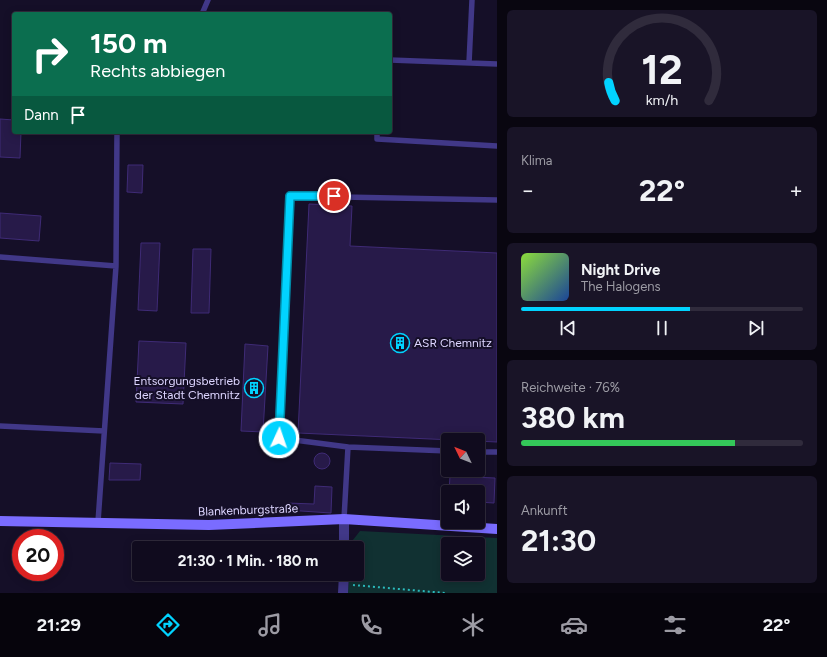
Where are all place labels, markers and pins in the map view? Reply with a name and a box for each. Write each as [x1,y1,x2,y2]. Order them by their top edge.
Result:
pin [317,179,351,213]
building icon: ASR Chemnitz [389,332,411,354]
place label: ASR Chemnitz [414,336,492,350]
place label: Entsorgungsbetrieb der Stadt Chemnitz [133,374,240,402]
building icon: Entsorgungsbetrieb der Stadt Chemnitz [243,377,265,399]

